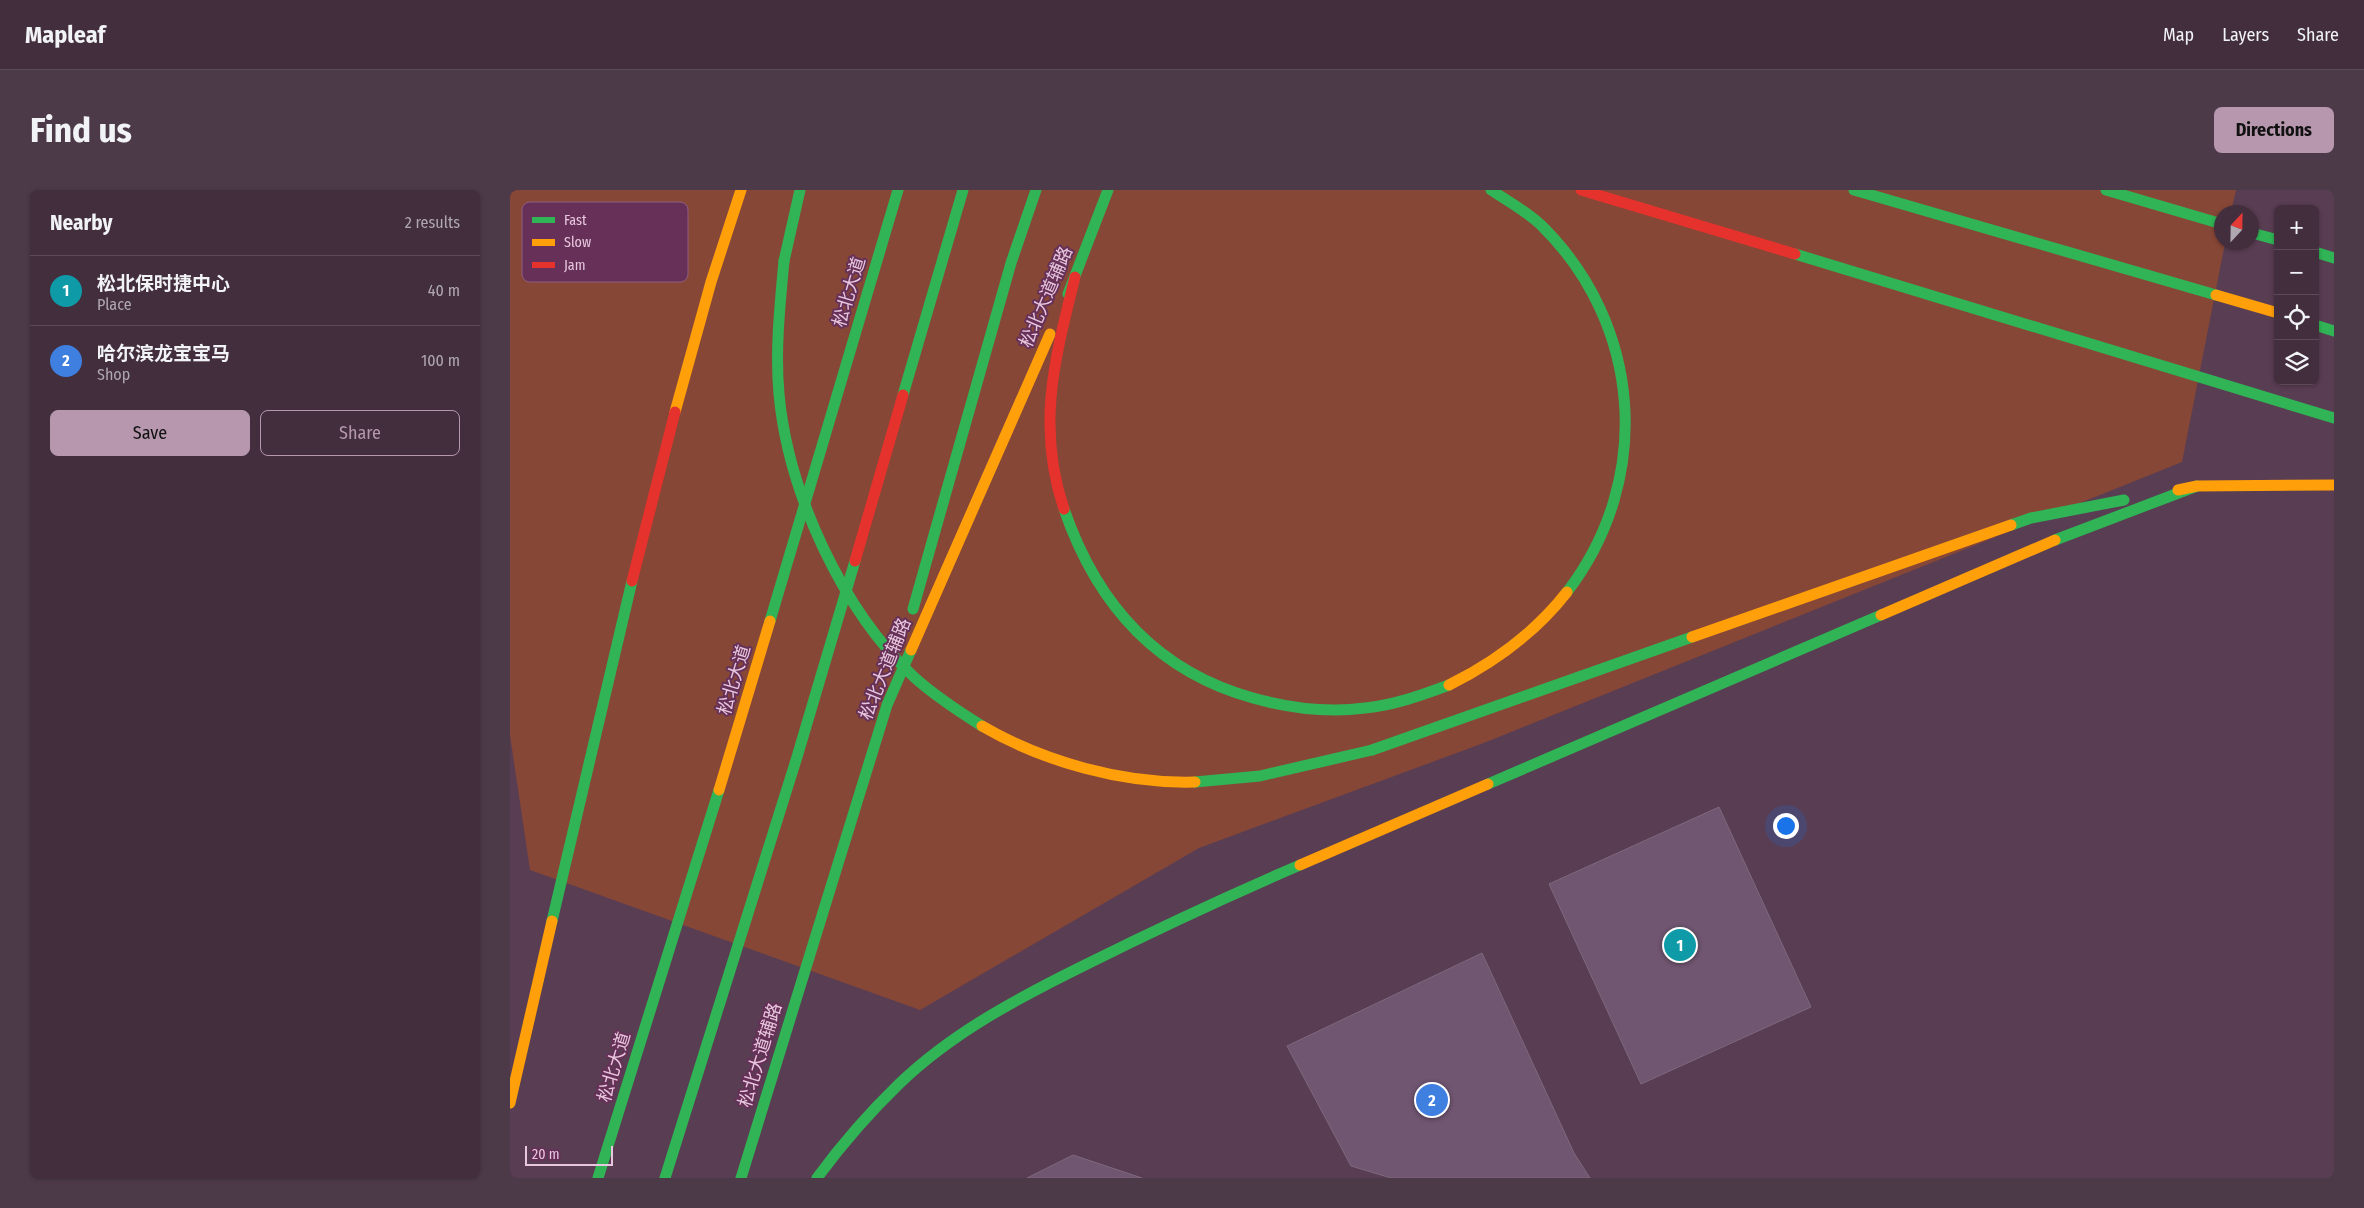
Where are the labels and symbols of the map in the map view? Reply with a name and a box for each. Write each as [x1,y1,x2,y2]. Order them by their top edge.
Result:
legend [522,202,688,282]
north arrow [2214,205,2259,250]
text: Fast [564,212,587,229]
text: Slow [564,234,591,251]
street label: 松北大道辅路 [1015,243,1077,351]
street label: 松北大道 [828,254,870,330]
text: Jam [564,257,585,274]
street label: 松北大道辅路 [855,615,915,723]
street label: 松北大道 [713,642,755,718]
your location [1773,813,1799,839]
pin: 1 [1664,926,1696,964]
street label: 松北大道辅路 [734,1000,786,1110]
street label: 松北大道 [593,1029,635,1105]
pin: 2 [1416,1081,1448,1119]
scale bar [525,1143,612,1166]

